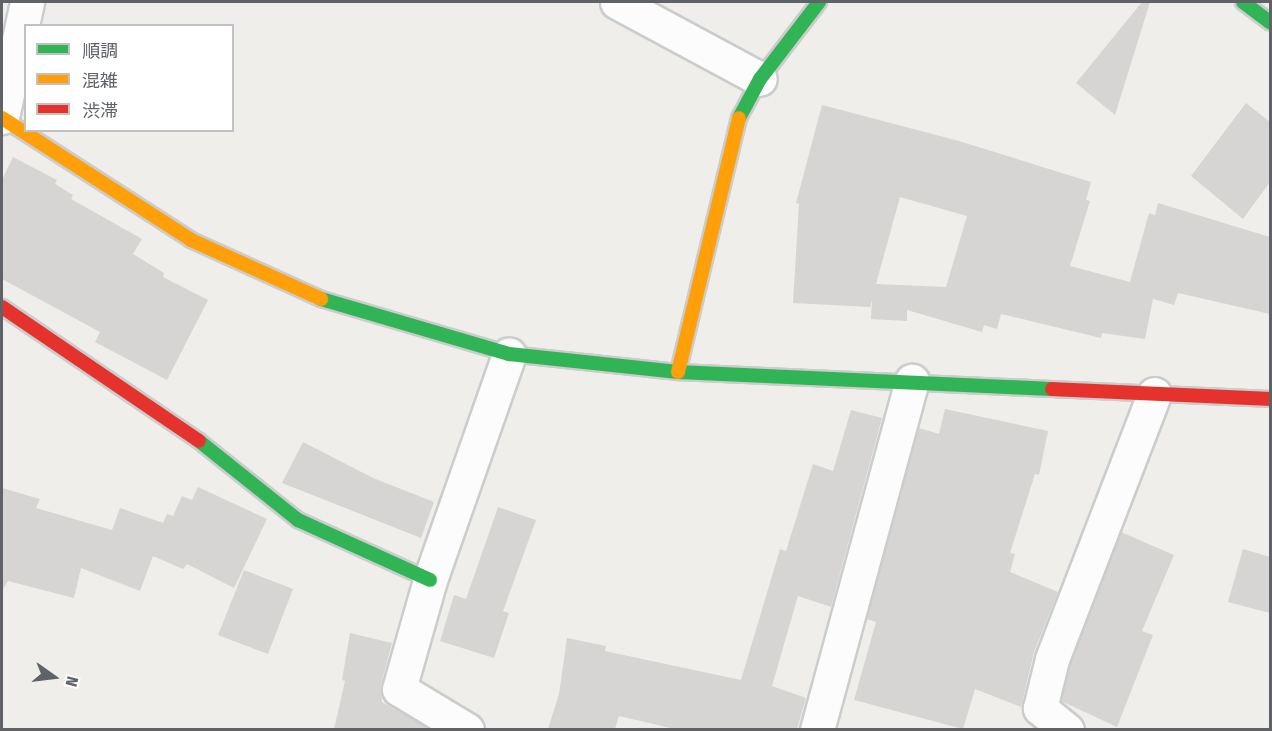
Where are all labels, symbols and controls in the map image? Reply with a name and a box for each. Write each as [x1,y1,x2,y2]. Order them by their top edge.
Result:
legend [24,24,234,132]
text: 順調 [82,40,118,62]
text: 混雑 [82,70,118,92]
text: 渋滞 [82,100,118,122]
north arrow [24,647,84,707]
text: N [62,675,82,688]

